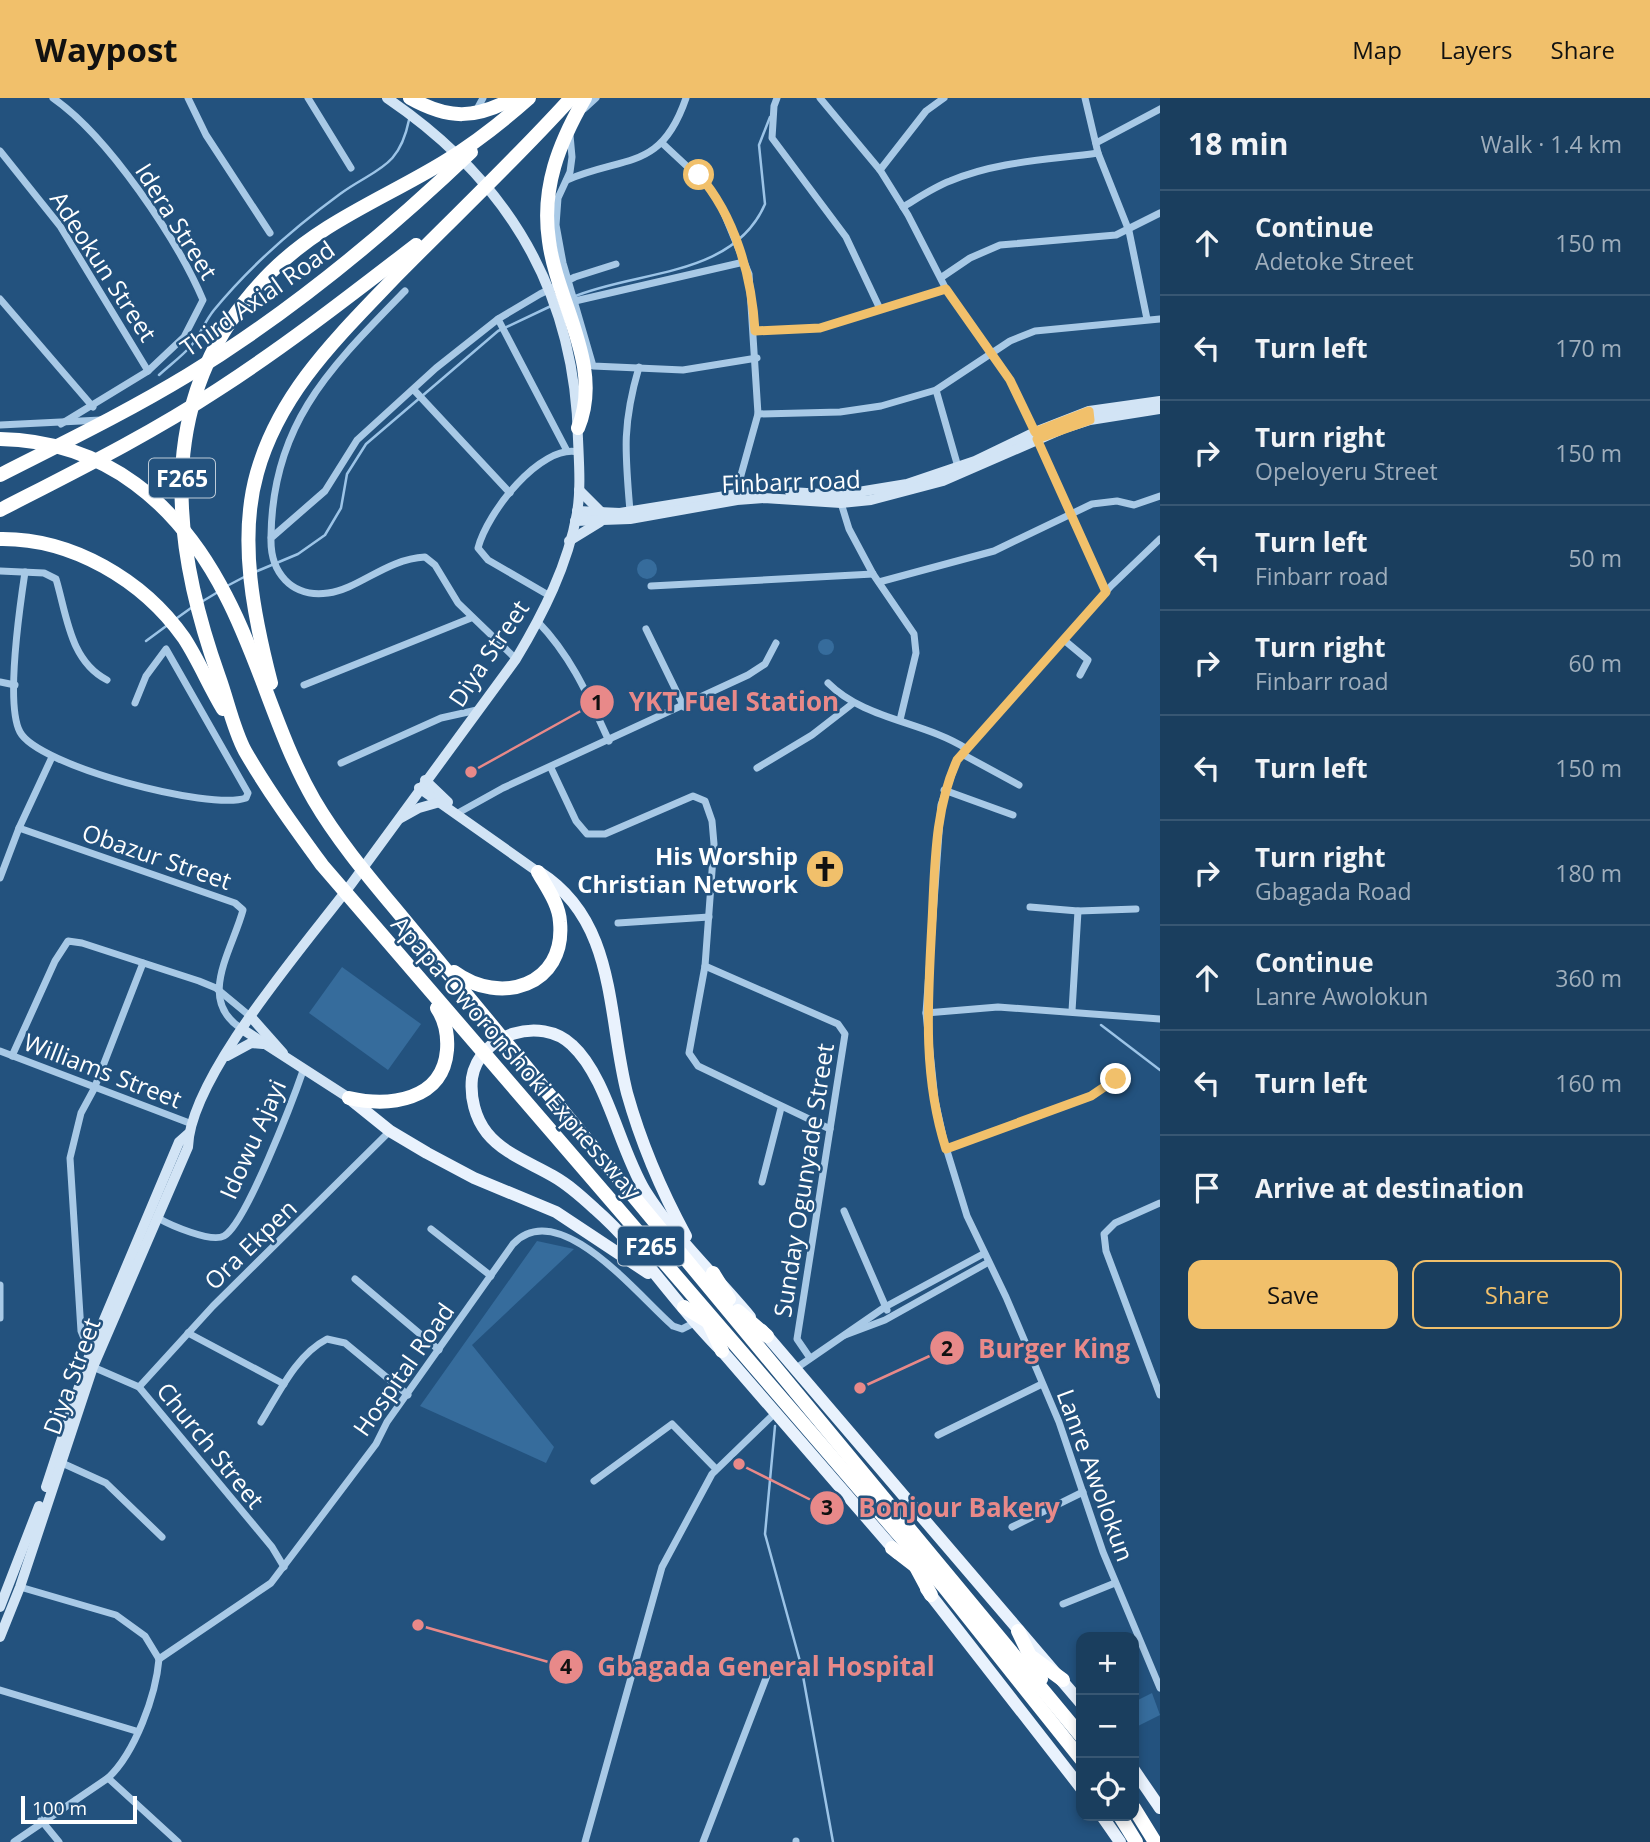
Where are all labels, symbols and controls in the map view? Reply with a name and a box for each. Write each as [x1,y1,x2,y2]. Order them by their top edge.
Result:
text: Waypost [35,27,178,72]
text: Map [1352,33,1402,66]
text: Layers [1440,33,1513,66]
text: Share [1551,33,1615,66]
text: 18 min [1188,123,1288,164]
text: Walk · 1.4 km [1480,128,1622,160]
street label: Idera Street [128,157,226,285]
route start [683,159,714,190]
street label: Adeokun Street [43,184,165,348]
text: Continue [1255,209,1374,245]
icon: ahead [1188,224,1226,262]
text: 150 m [1555,227,1622,259]
street label: Third Axial Road [173,232,341,364]
text: Adetoke Street [1255,245,1414,277]
icon: left [1188,329,1226,367]
text: Turn left [1255,330,1367,366]
text: 170 m [1555,332,1622,364]
text: Turn right [1255,419,1386,455]
icon: right [1188,434,1226,472]
text: 150 m [1555,437,1622,469]
text: Opeloyeru Street [1255,455,1438,487]
road number: F265 [149,458,215,498]
street label: Finbarr road [721,462,861,500]
text: Turn left [1255,524,1367,560]
icon: left [1188,539,1226,577]
text: 50 m [1568,542,1622,574]
text: Finbarr road [1255,560,1389,592]
street label: Diya Street [440,593,536,713]
text: Turn right [1255,629,1386,665]
icon: right [1188,644,1226,682]
text: 60 m [1568,647,1622,679]
text: Finbarr road [1255,665,1389,697]
callout: YKT Fuel Station [579,679,853,726]
text: YKT Fuel Station [629,683,839,719]
text: 1 [591,688,603,716]
icon: left [1188,749,1226,787]
text: Turn left [1255,750,1367,786]
text: 150 m [1555,752,1622,784]
street label: Obazur Street [78,815,236,897]
place label: His Worship Christian Network [577,839,798,900]
text: Turn right [1255,839,1386,875]
church icon: His Worship Christian Network [804,848,846,890]
icon: right [1188,854,1226,892]
text: 180 m [1555,857,1622,889]
text: Gbagada Road [1255,875,1412,907]
street label: Apapa-Oworonshoki Expressway [385,908,650,1207]
text: Continue [1255,944,1374,980]
icon: ahead [1188,959,1226,997]
text: 360 m [1555,962,1622,994]
text: Lanre Awolokun [1255,980,1428,1012]
street label: Williams Street [19,1025,187,1115]
street label: Sunday Ogunyade Street [765,1041,841,1319]
route end [1100,1063,1131,1094]
icon: left [1188,1064,1226,1102]
text: Turn left [1255,1065,1367,1101]
text: 160 m [1555,1067,1622,1099]
street label: Idowu Ajayi [211,1074,293,1204]
icon: arrive [1188,1169,1226,1207]
text: Arrive at destination [1255,1170,1524,1206]
street label: Ora Ekpen [197,1192,303,1296]
road number: F265 [618,1226,684,1266]
button: Save [1188,1260,1398,1329]
button: Share [1412,1260,1622,1329]
street label: Hospital Road [345,1296,461,1442]
street label: Diya Street [35,1313,107,1439]
callout: Burger King [929,1325,1144,1372]
text: Burger King [978,1330,1130,1366]
text: 2 [941,1334,953,1362]
street label: Church Street [150,1375,272,1515]
street label: Lanre Awolokun [1050,1384,1142,1566]
callout: Bonjour Bakery [809,1484,1074,1531]
text: Bonjour Bakery [858,1489,1060,1525]
text: 3 [821,1493,833,1521]
map controls [1076,1632,1139,1821]
button: + [1076,1632,1139,1695]
callout: Gbagada General Hospital [549,1643,949,1690]
text: Gbagada General Hospital [597,1648,935,1684]
text: 4 [560,1652,572,1680]
button: − [1076,1695,1139,1758]
button: locate [1076,1758,1139,1821]
scale bar [21,1793,136,1825]
text: 100 m [32,1795,87,1821]

